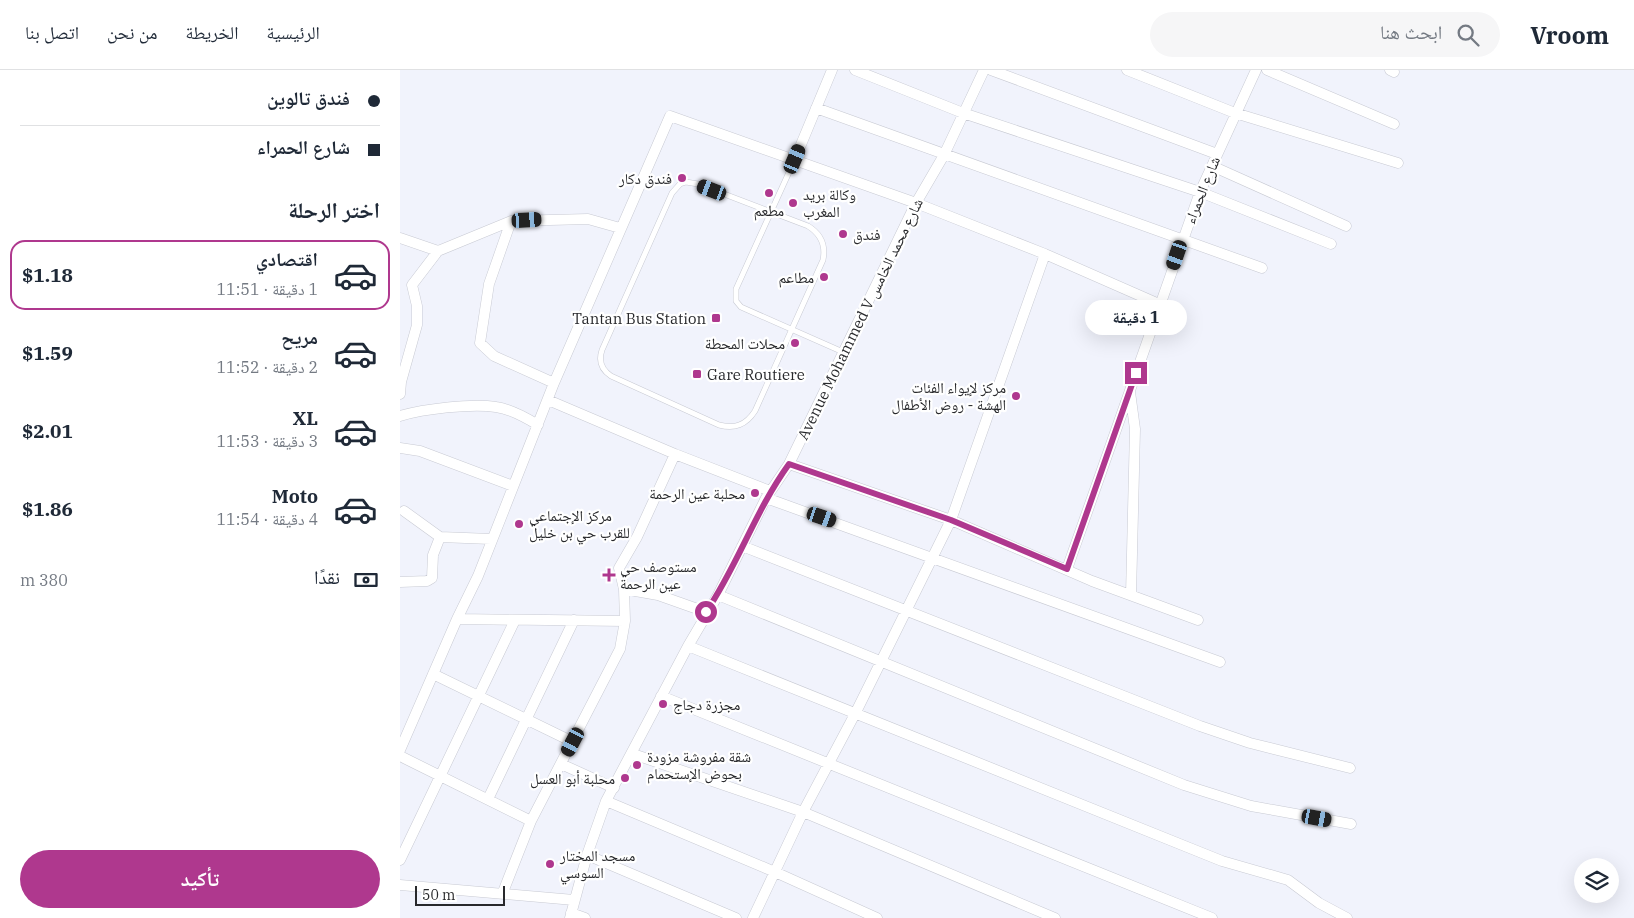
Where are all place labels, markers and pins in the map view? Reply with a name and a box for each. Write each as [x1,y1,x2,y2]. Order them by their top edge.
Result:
place label: فندق دكار [618,169,672,189]
marker: فندق دكار [676,172,688,184]
place label: وكالة بريد المغرب [803,185,856,221]
marker: مطعم [763,187,775,199]
marker: وكالة بريد المغرب [787,197,799,209]
place label: مطعم [754,201,784,221]
place label: فندق [853,225,881,245]
marker: فندق [837,228,849,240]
place label: مطاعم [778,268,814,288]
marker: مطاعم [818,271,830,283]
place label: Tantan Bus Station [572,309,706,328]
marker: Tantan Bus Station [710,312,722,324]
place label: محلات المحطة [705,334,785,353]
marker: محلات المحطة [789,337,801,349]
place label: Gare Routiere [707,365,805,384]
marker: Gare Routiere [691,368,703,380]
place label: مركز لإيواء الفئات الهشة - روض الأطفال [891,378,1006,415]
marker: مركز لإيواء الفئات الهشة - روض الأطفال [1010,390,1022,402]
place label: محلبة عين الرحمة [649,484,745,504]
marker: محلبة عين الرحمة [749,487,761,499]
place label: مركز الإجتماعي للقرب حي بن خليل [529,506,630,544]
marker: مركز الإجتماعي للقرب حي بن خليل [513,518,525,530]
place label: مستوصف حي عين الرحمة [620,557,697,594]
marker: مستوصف حي عين الرحمة [602,568,616,582]
place label: مجزرة دجاج [673,695,741,715]
marker: مجزرة دجاج [657,698,669,710]
place label: شقة مفروشة مزودة بحوض الإستحمام [647,747,751,784]
marker: شقة مفروشة مزودة بحوض الإستحمام [631,759,643,771]
place label: محلبة أبو العسل [530,769,615,789]
marker: محلبة أبو العسل [619,772,631,784]
place label: مسجد المختار السوسي [559,846,635,884]
marker: مسجد المختار السوسي [544,858,556,870]

